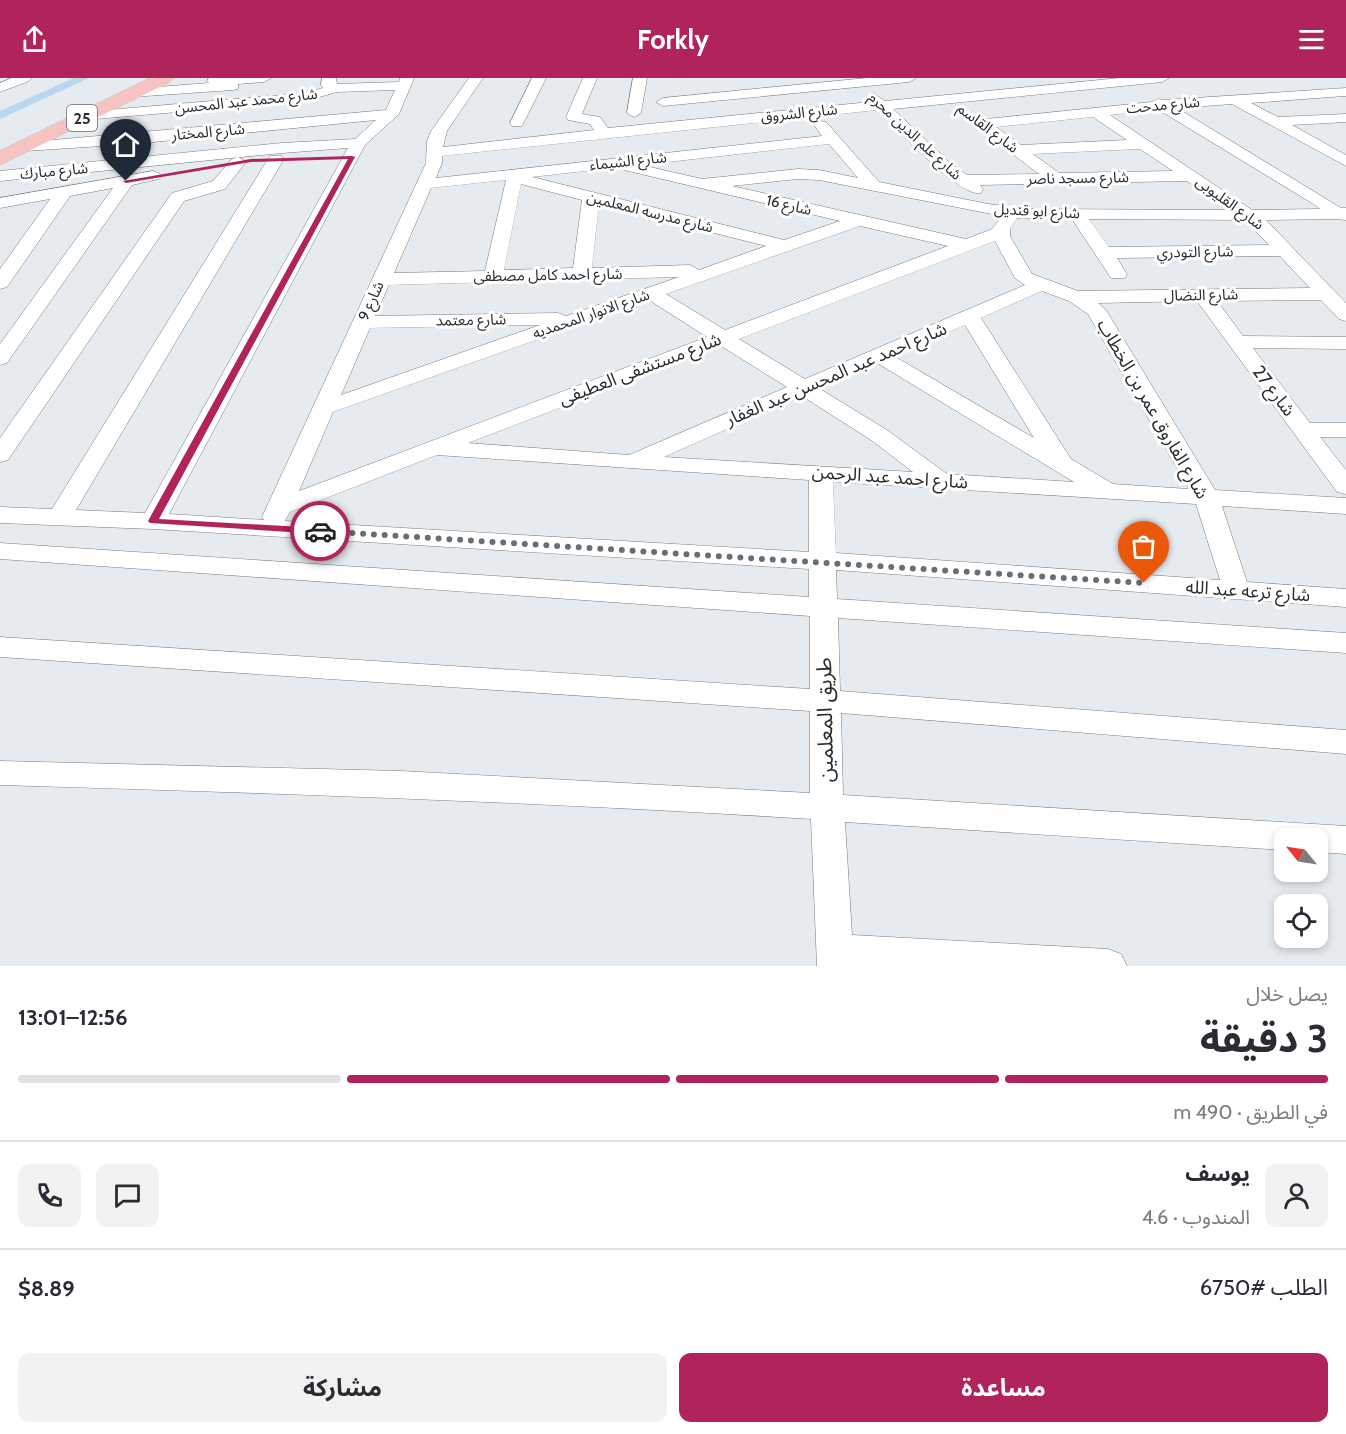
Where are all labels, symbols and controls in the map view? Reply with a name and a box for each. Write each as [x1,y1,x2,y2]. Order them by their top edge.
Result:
icon: share [18,23,51,56]
text: Forkly [637,23,709,56]
icon: menu [1295,23,1328,56]
street label: شارع محمد عبد المحسن [174,85,319,120]
street label: شارع علم الدين محرم [863,88,965,186]
street label: شارع مدحت [1126,93,1201,120]
street label: شارع القاسم [952,99,1022,159]
street label: شارع الشروق [760,100,839,129]
road number: 25 [67,105,97,131]
pin [100,119,151,181]
street label: شارع المختار [169,120,246,147]
icon: home [109,128,142,161]
street label: شارع الشيماء [588,148,668,177]
street label: شارع مبارك [19,159,89,186]
street label: شارع مسجد ناصر [1026,168,1129,191]
street label: شارع القليوبى [1191,172,1268,236]
street label: شارع مدرسه المعلمين [584,188,715,239]
street label: شارع 16 [764,191,814,222]
street label: شارع ابو قنديل [993,200,1081,225]
street label: شارع التودري [1156,242,1234,265]
street label: شارع احمد كامل مصطفى [473,265,623,288]
street label: شارع 9 [354,278,390,325]
street label: شارع الانوار المحمديه [530,285,653,345]
street label: شارع النضال [1164,285,1239,308]
street label: شارع معتمد [436,310,507,333]
street label: شارع الفاروق عمر بن الخطاب [1090,315,1213,504]
street label: شارع احمد عبد المحسن عبد الغفار [721,317,951,434]
street label: شارع مستشفى العطيفى [556,328,725,413]
street label: شارع 27 [1245,361,1300,422]
street label: شارع احمد عبد الرحمن [811,461,969,496]
courier [290,501,350,561]
icon: car [304,515,337,548]
pin [1118,521,1169,583]
icon: bag [1127,530,1160,563]
street label: شارع ترعه عبد الله [1185,576,1311,609]
street label: طريق المعلمين [811,657,839,783]
north arrow [1274,828,1328,882]
map controls [1274,828,1328,948]
button: locate [1274,894,1328,948]
text: يصل خلال [1246,982,1328,1006]
text: 12:56–13:01 [18,1004,128,1031]
text: 3 دقيقة [1200,1014,1328,1062]
text: في الطريق · 490 m [1174,1100,1328,1124]
text: يوسف [1185,1160,1250,1187]
button: phone [18,1164,81,1227]
button: chat [96,1164,159,1227]
button: person [1265,1164,1328,1227]
text: المندوب · 4.6 [1142,1205,1250,1229]
text: الطلب #6750 [1200,1274,1328,1301]
text: $8.89 [18,1275,75,1302]
button: مشاركة [18,1353,667,1422]
button: مساعدة [679,1353,1328,1422]

